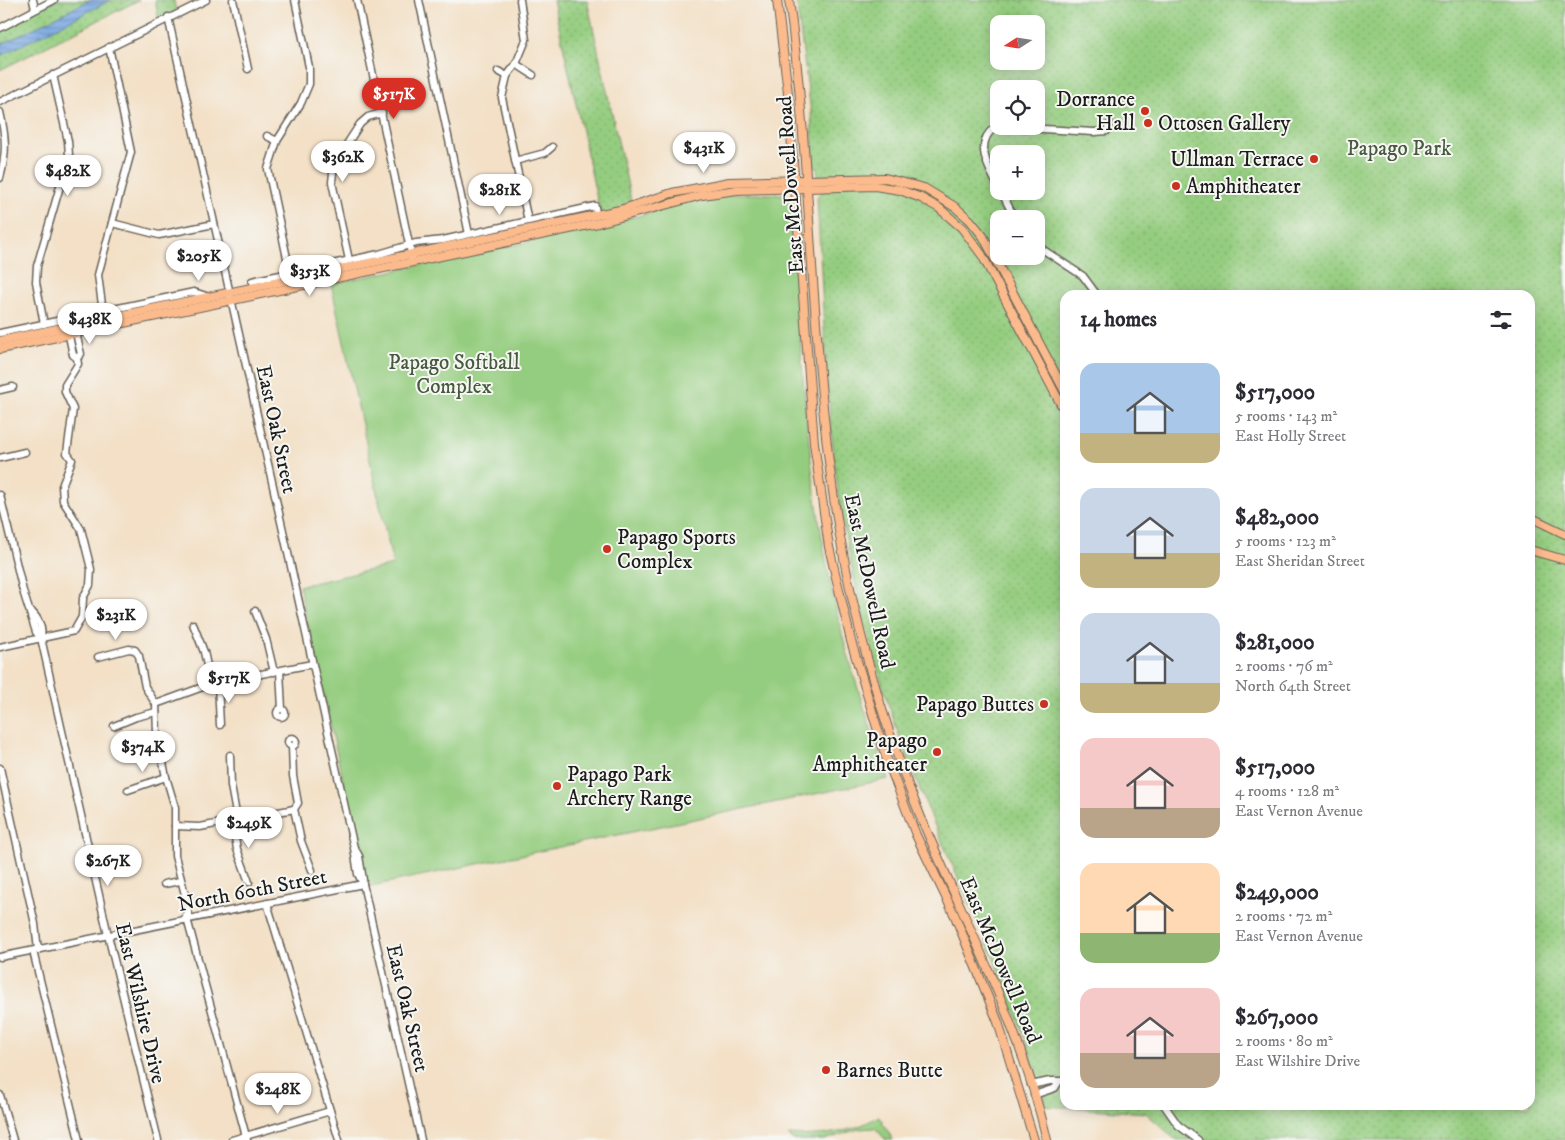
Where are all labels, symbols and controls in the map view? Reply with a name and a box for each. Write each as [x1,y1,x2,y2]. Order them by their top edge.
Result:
north arrow [990,15,1045,70]
map controls [990,15,1045,265]
pin: $517K [359,78,429,120]
button: locate [990,80,1045,135]
text: $517K [373,84,415,104]
place label: Dorrance Hall [1056,87,1136,137]
street label: East McDowell Road [772,94,810,275]
marker: Dorrance Hall [1139,105,1151,117]
place label: Ottosen Gallery [1158,111,1291,137]
marker: Ottosen Gallery [1142,117,1154,129]
pin: $431K [669,132,739,174]
park label: Papago Park [1347,136,1452,162]
text: $431K [683,138,725,158]
pin: $362K [308,140,378,183]
button: + [990,145,1045,200]
text: $362K [322,147,364,167]
place label: Ullman Terrace [1170,147,1304,173]
marker: Ullman Terrace [1308,153,1320,165]
pin: $482K [33,154,103,197]
text: $482K [45,161,91,181]
pin: $281K [465,174,535,216]
place label: Amphitheater [1186,174,1301,200]
text: $281K [479,180,521,200]
marker: Amphitheater [1170,180,1182,192]
button: − [990,210,1045,265]
pin: $205K [164,240,234,282]
text: $205K [177,246,221,266]
pin: $353K [275,254,345,297]
text: $353K [290,261,330,281]
pin: $438K [55,302,125,345]
icon: filters [1487,306,1515,334]
text: 14 homes [1080,307,1157,333]
text: $438K [68,309,112,329]
park label: Papago Softball Complex [388,350,520,400]
street label: East Oak Street [250,363,302,496]
text: $517,000 [1235,380,1315,406]
icon: home [1120,383,1180,443]
text: 5 rooms · 143 m² [1235,406,1337,426]
text: East Holly Street [1235,426,1346,446]
street label: East McDowell Road [838,491,900,672]
text: $482,000 [1235,505,1319,531]
icon: home [1120,508,1180,568]
place label: Papago Sports Complex [617,525,736,575]
text: 5 rooms · 123 m² [1235,531,1336,551]
marker: Papago Sports Complex [601,543,613,555]
text: East Sheridan Street [1235,551,1365,571]
pin: $231K [81,598,151,641]
text: $231K [96,605,136,625]
text: $281,000 [1235,630,1315,656]
icon: home [1120,633,1180,693]
text: 2 rooms · 76 m² [1235,656,1333,676]
pin: $517K [194,662,264,704]
text: $517K [208,668,250,688]
text: North 64th Street [1235,676,1351,696]
place label: Papago Buttes [916,692,1034,718]
marker: Papago Buttes [1038,698,1050,710]
place label: Papago Amphitheater [813,728,927,778]
pin: $374K [108,730,178,773]
text: $374K [121,737,165,757]
marker: Papago Amphitheater [931,746,943,758]
text: $517,000 [1235,755,1315,781]
icon: home [1120,758,1180,818]
place label: Papago Park Archery Range [567,762,692,812]
marker: Papago Park Archery Range [551,780,563,792]
text: 4 rooms · 128 m² [1235,781,1339,801]
text: East Vernon Avenue [1235,801,1363,821]
pin: $249K [214,806,284,849]
text: $249K [226,813,272,833]
pin: $267K [73,844,143,887]
text: $267K [86,851,130,871]
street label: North 60th Street [176,864,329,918]
street label: East McDowell Road [953,873,1047,1048]
text: $249,000 [1235,880,1319,906]
icon: home [1120,883,1180,943]
text: 2 rooms · 72 m² [1235,906,1332,926]
street label: East Wilshire Drive [109,920,171,1086]
text: East Vernon Avenue [1235,926,1363,946]
street label: East Oak Street [380,942,434,1075]
text: $267,000 [1235,1005,1318,1031]
icon: home [1120,1008,1180,1068]
text: 2 rooms · 80 m² [1235,1031,1333,1051]
text: East Wilshire Drive [1235,1051,1360,1071]
place label: Barnes Butte [836,1058,943,1084]
marker: Barnes Butte [820,1064,832,1076]
pin: $248K [243,1072,313,1115]
text: $248K [255,1079,301,1099]

